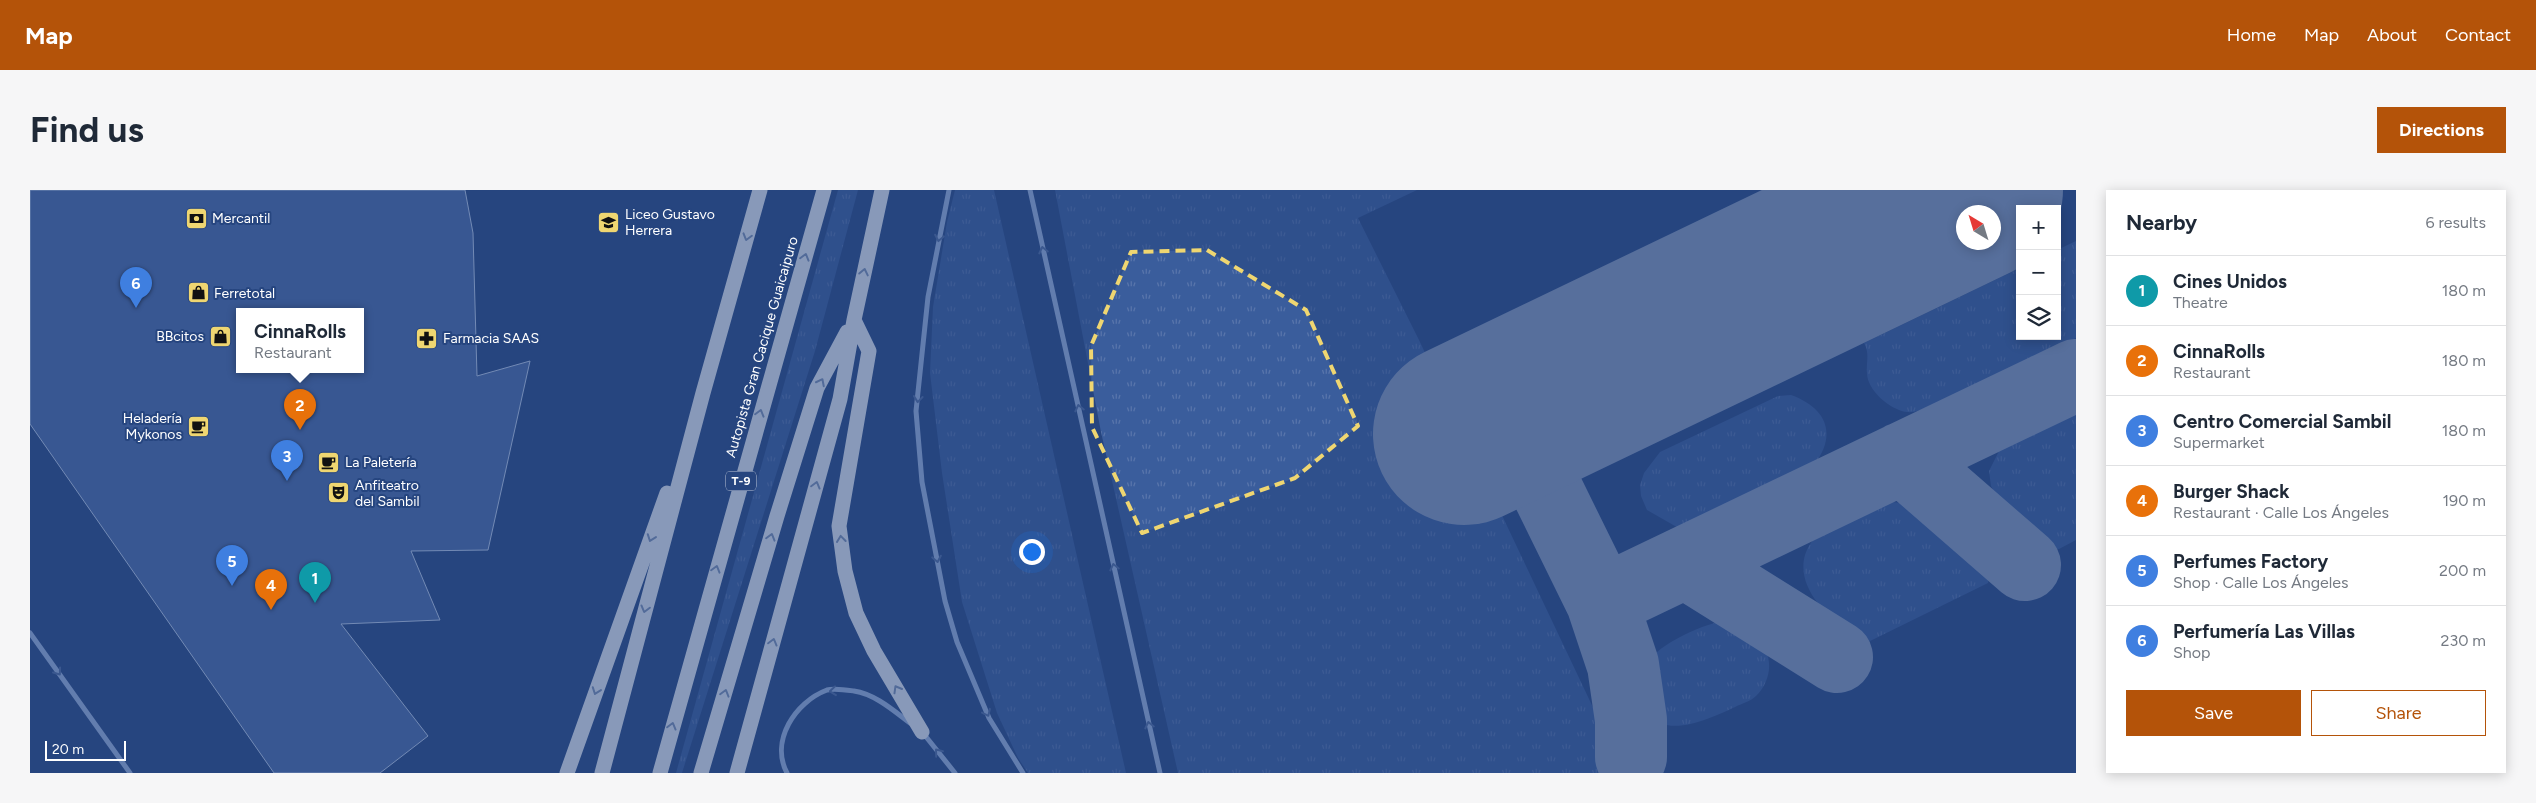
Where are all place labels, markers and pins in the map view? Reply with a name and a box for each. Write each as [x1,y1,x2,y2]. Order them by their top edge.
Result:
bank icon: Mercantil [184,206,208,230]
place label: Liceo Gustavo Herrera [625,206,715,239]
place label: Mercantil [212,210,270,227]
school or university icon: Liceo Gustavo Herrera [597,210,621,234]
pin: 6 [120,267,152,308]
shop icon: Ferretotal [186,281,210,305]
place label: Ferretotal [214,285,275,302]
shop icon: BBcitos [208,324,232,348]
pharmacy icon: Farmacia SAAS [415,326,439,350]
place label: BBcitos [156,328,204,345]
place label: Farmacia SAAS [443,330,539,347]
pin: 2 [284,389,316,430]
place label: Heladería Mykonos [123,410,182,443]
cafe icon: Heladería Mykonos [186,414,210,438]
pin: 3 [271,440,303,481]
cafe icon: La Paletería [317,450,341,474]
place label: La Paletería [345,454,417,471]
place label: Anfiteatro del Sambil [355,477,420,510]
theatre icon: Anfiteatro del Sambil [327,481,351,505]
pin: 5 [216,545,248,586]
pin: 1 [299,562,331,603]
pin: 4 [255,569,287,610]

